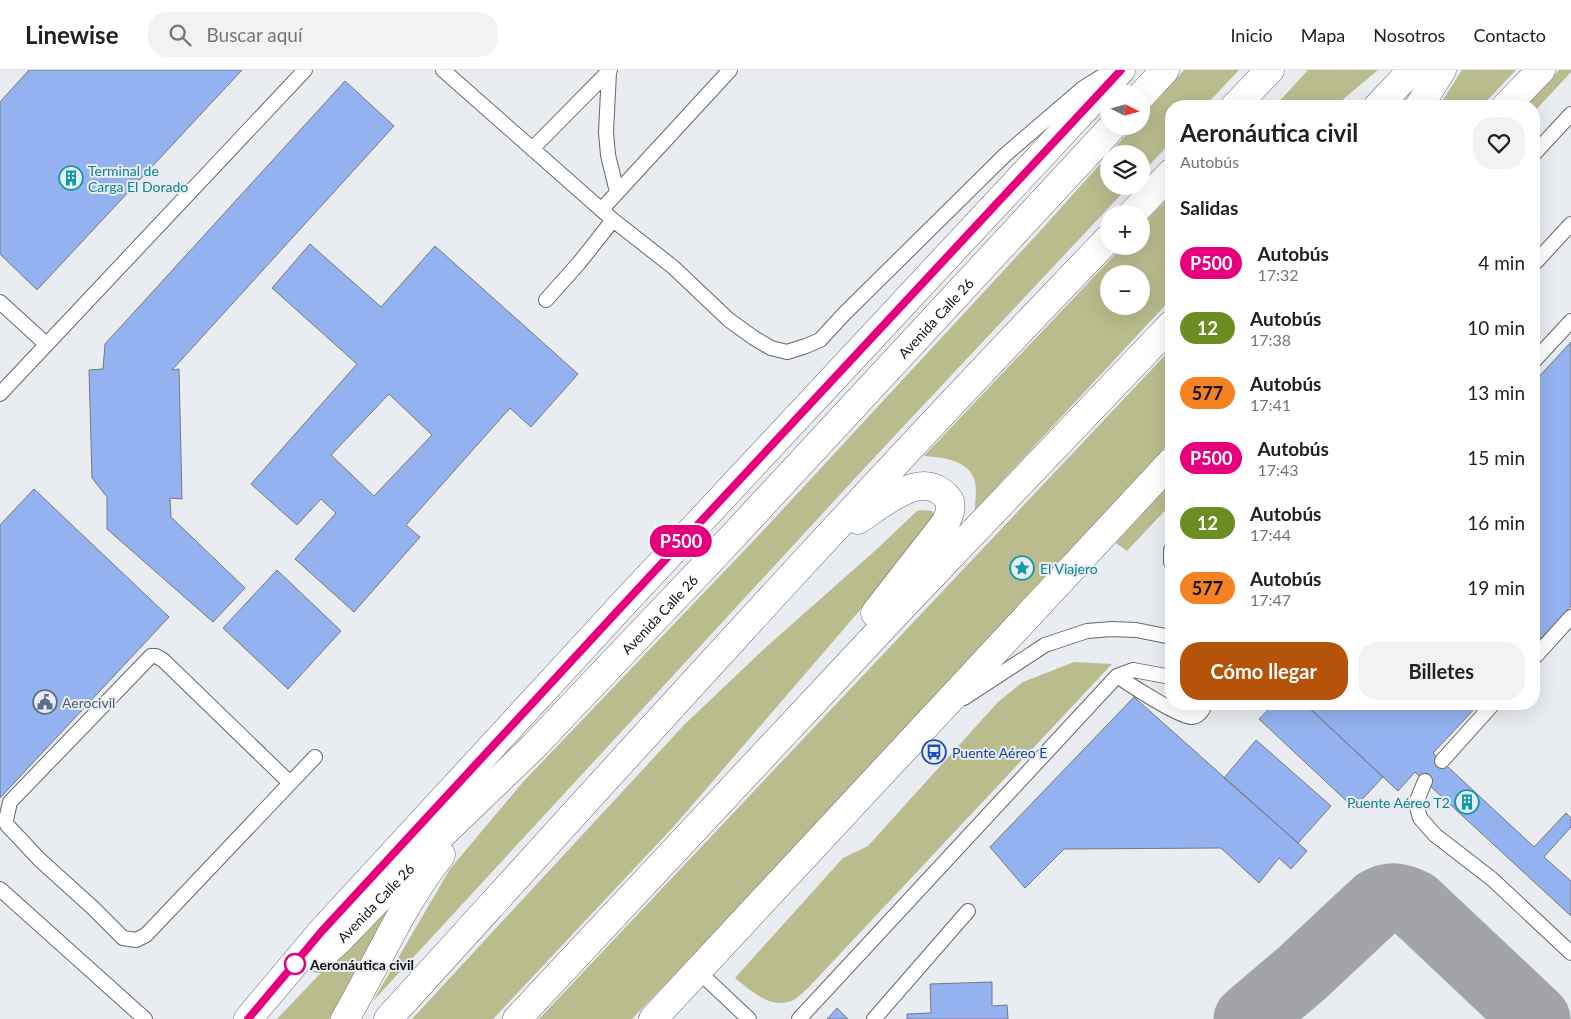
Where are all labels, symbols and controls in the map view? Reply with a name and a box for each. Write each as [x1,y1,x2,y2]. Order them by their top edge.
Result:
search box [148,12,498,57]
text: Linewise [25,20,118,49]
icon: search [166,21,194,49]
text: Buscar aquí [206,23,303,46]
text: Inicio [1230,24,1273,46]
text: Mapa [1301,24,1345,46]
text: Nosotros [1373,24,1445,46]
text: Contacto [1473,24,1546,46]
north arrow [1100,85,1150,135]
map controls [1100,85,1150,315]
button: heart [1473,117,1525,169]
text: Aeronáutica civil [1180,118,1358,147]
button: layers [1100,145,1150,195]
text: Autobús [1180,152,1239,171]
place label: Terminal de Carga El Dorado [88,162,188,195]
building icon: Terminal de Carga El Dorado [58,165,84,191]
text: Salidas [1180,196,1238,219]
button: + [1100,205,1150,255]
text: Autobús [1257,242,1329,265]
text: 4 min [1478,251,1525,274]
text: P500 [1190,252,1232,274]
button: − [1100,265,1150,315]
text: 17:32 [1257,265,1299,284]
street label: Avenida Calle 26 [894,274,977,361]
text: Autobús [1250,307,1321,330]
text: 10 min [1467,316,1525,339]
text: 12 [1197,317,1218,339]
text: 17:38 [1250,330,1291,349]
text: Autobús [1250,372,1321,395]
text: 13 min [1467,381,1525,404]
text: 577 [1192,382,1223,404]
text: 17:41 [1250,395,1291,414]
text: Autobús [1257,437,1329,460]
text: 15 min [1467,446,1525,469]
text: P500 [1190,447,1232,469]
text: 17:43 [1257,460,1299,479]
text: Autobús [1250,502,1321,525]
text: 16 min [1467,511,1525,534]
text: 12 [1197,512,1218,534]
line badge: P500 [646,525,716,557]
text: 17:44 [1250,525,1291,544]
text: P500 [660,530,702,552]
place icon: El Viajero [1009,555,1035,581]
place label: El Viajero [1040,560,1098,577]
text: Autobús [1250,567,1321,590]
street label: Avenida Calle 26 [618,571,701,657]
text: 19 min [1467,576,1525,599]
text: 577 [1192,577,1223,599]
text: 17:47 [1250,590,1291,609]
button: Cómo llegar [1180,642,1348,700]
button: Billetes [1358,642,1525,700]
public building icon: Aerocivil [32,689,58,715]
place label: Aerocivil [62,694,115,711]
bus stop icon: Puente Aéreo E [921,739,947,765]
place label: Puente Aéreo E [952,744,1047,761]
building icon: Puente Aéreo T2 [1454,789,1480,815]
place label: Puente Aéreo T2 [1347,794,1450,811]
street label: Avenida Calle 26 [333,860,417,946]
marker: Aeronáutica civil [284,953,306,975]
place label: Aeronáutica civil [309,956,414,973]

